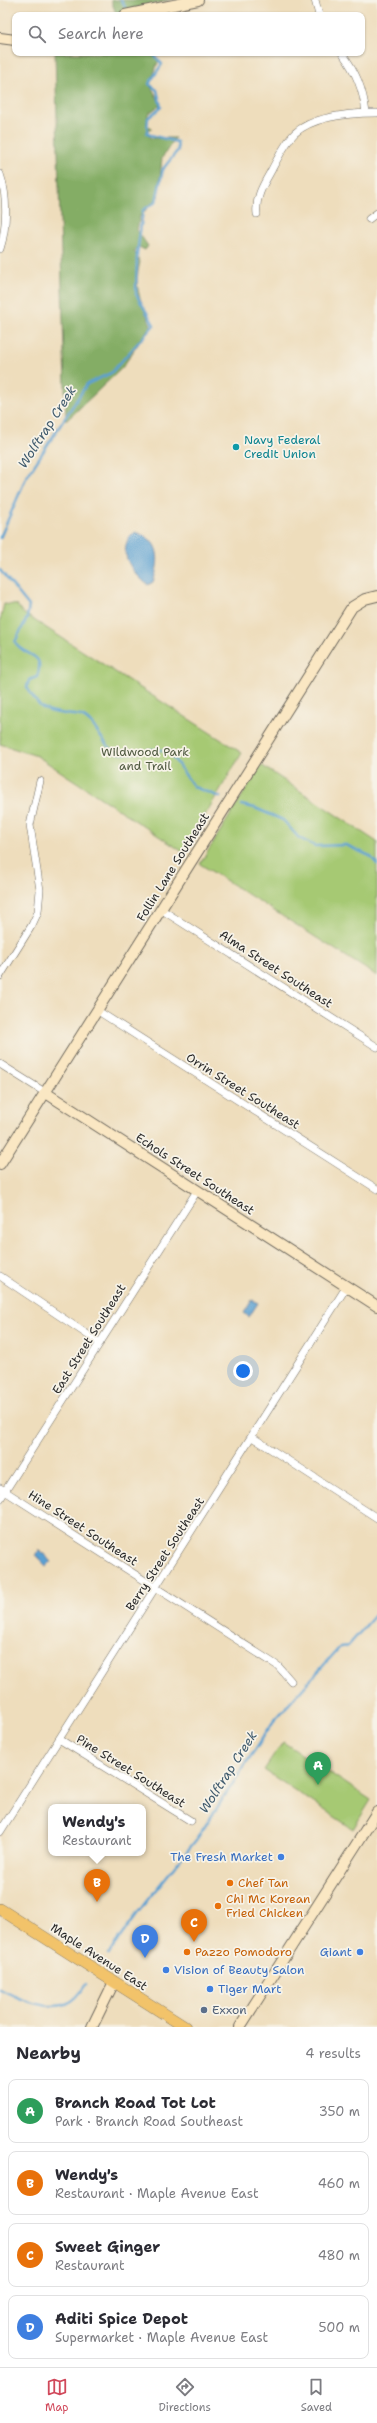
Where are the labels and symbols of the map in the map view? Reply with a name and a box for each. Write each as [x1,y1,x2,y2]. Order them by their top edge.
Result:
water label: Wolftrap Creek [14,382,80,472]
place label: Navy Federal Credit Union [244,432,321,462]
marker: Navy Federal Credit Union [231,442,241,452]
park label: Wildwood Park and Trail [101,744,189,774]
street label: Follin Lane Southeast [133,810,213,924]
street label: Alma Street Southeast [216,926,336,1012]
street label: Orrin Street Southeast [183,1049,303,1133]
street label: Echols Street Southeast [132,1130,258,1218]
street label: East Street Southeast [48,1281,130,1397]
your location [233,1361,253,1381]
street label: Hine Street Southeast [25,1487,141,1569]
street label: Berry Street Southeast [122,1494,208,1614]
water label: Wolftrap Creek [195,1727,261,1817]
street label: Pine Street Southeast [73,1731,189,1811]
pin: A [305,1752,331,1785]
place label: The Fresh Market [170,1849,273,1865]
marker: The Fresh Market [276,1852,286,1862]
pin: B [84,1869,110,1902]
place label: Chef Tan [238,1875,288,1891]
marker: Chef Tan [225,1878,235,1888]
place label: Chi Mc Korean Fried Chicken [226,1891,310,1921]
marker: Chi Mc Korean Fried Chicken [213,1901,223,1911]
pin: C [181,1909,207,1942]
street label: Maple Avenue East [48,1920,150,1994]
pin: D [132,1925,158,1958]
place label: Pazzo Pomodoro [195,1944,292,1960]
place label: Giant [320,1944,352,1960]
marker: Pazzo Pomodoro [182,1947,192,1957]
marker: Giant [355,1947,365,1957]
place label: Vision of Beauty Salon [174,1962,304,1978]
marker: Vision of Beauty Salon [161,1965,171,1975]
place label: Tiger Mart [218,1981,281,1997]
marker: Tiger Mart [205,1984,215,1994]
place label: Exxon [212,2002,247,2018]
marker: Exxon [199,2005,209,2015]

